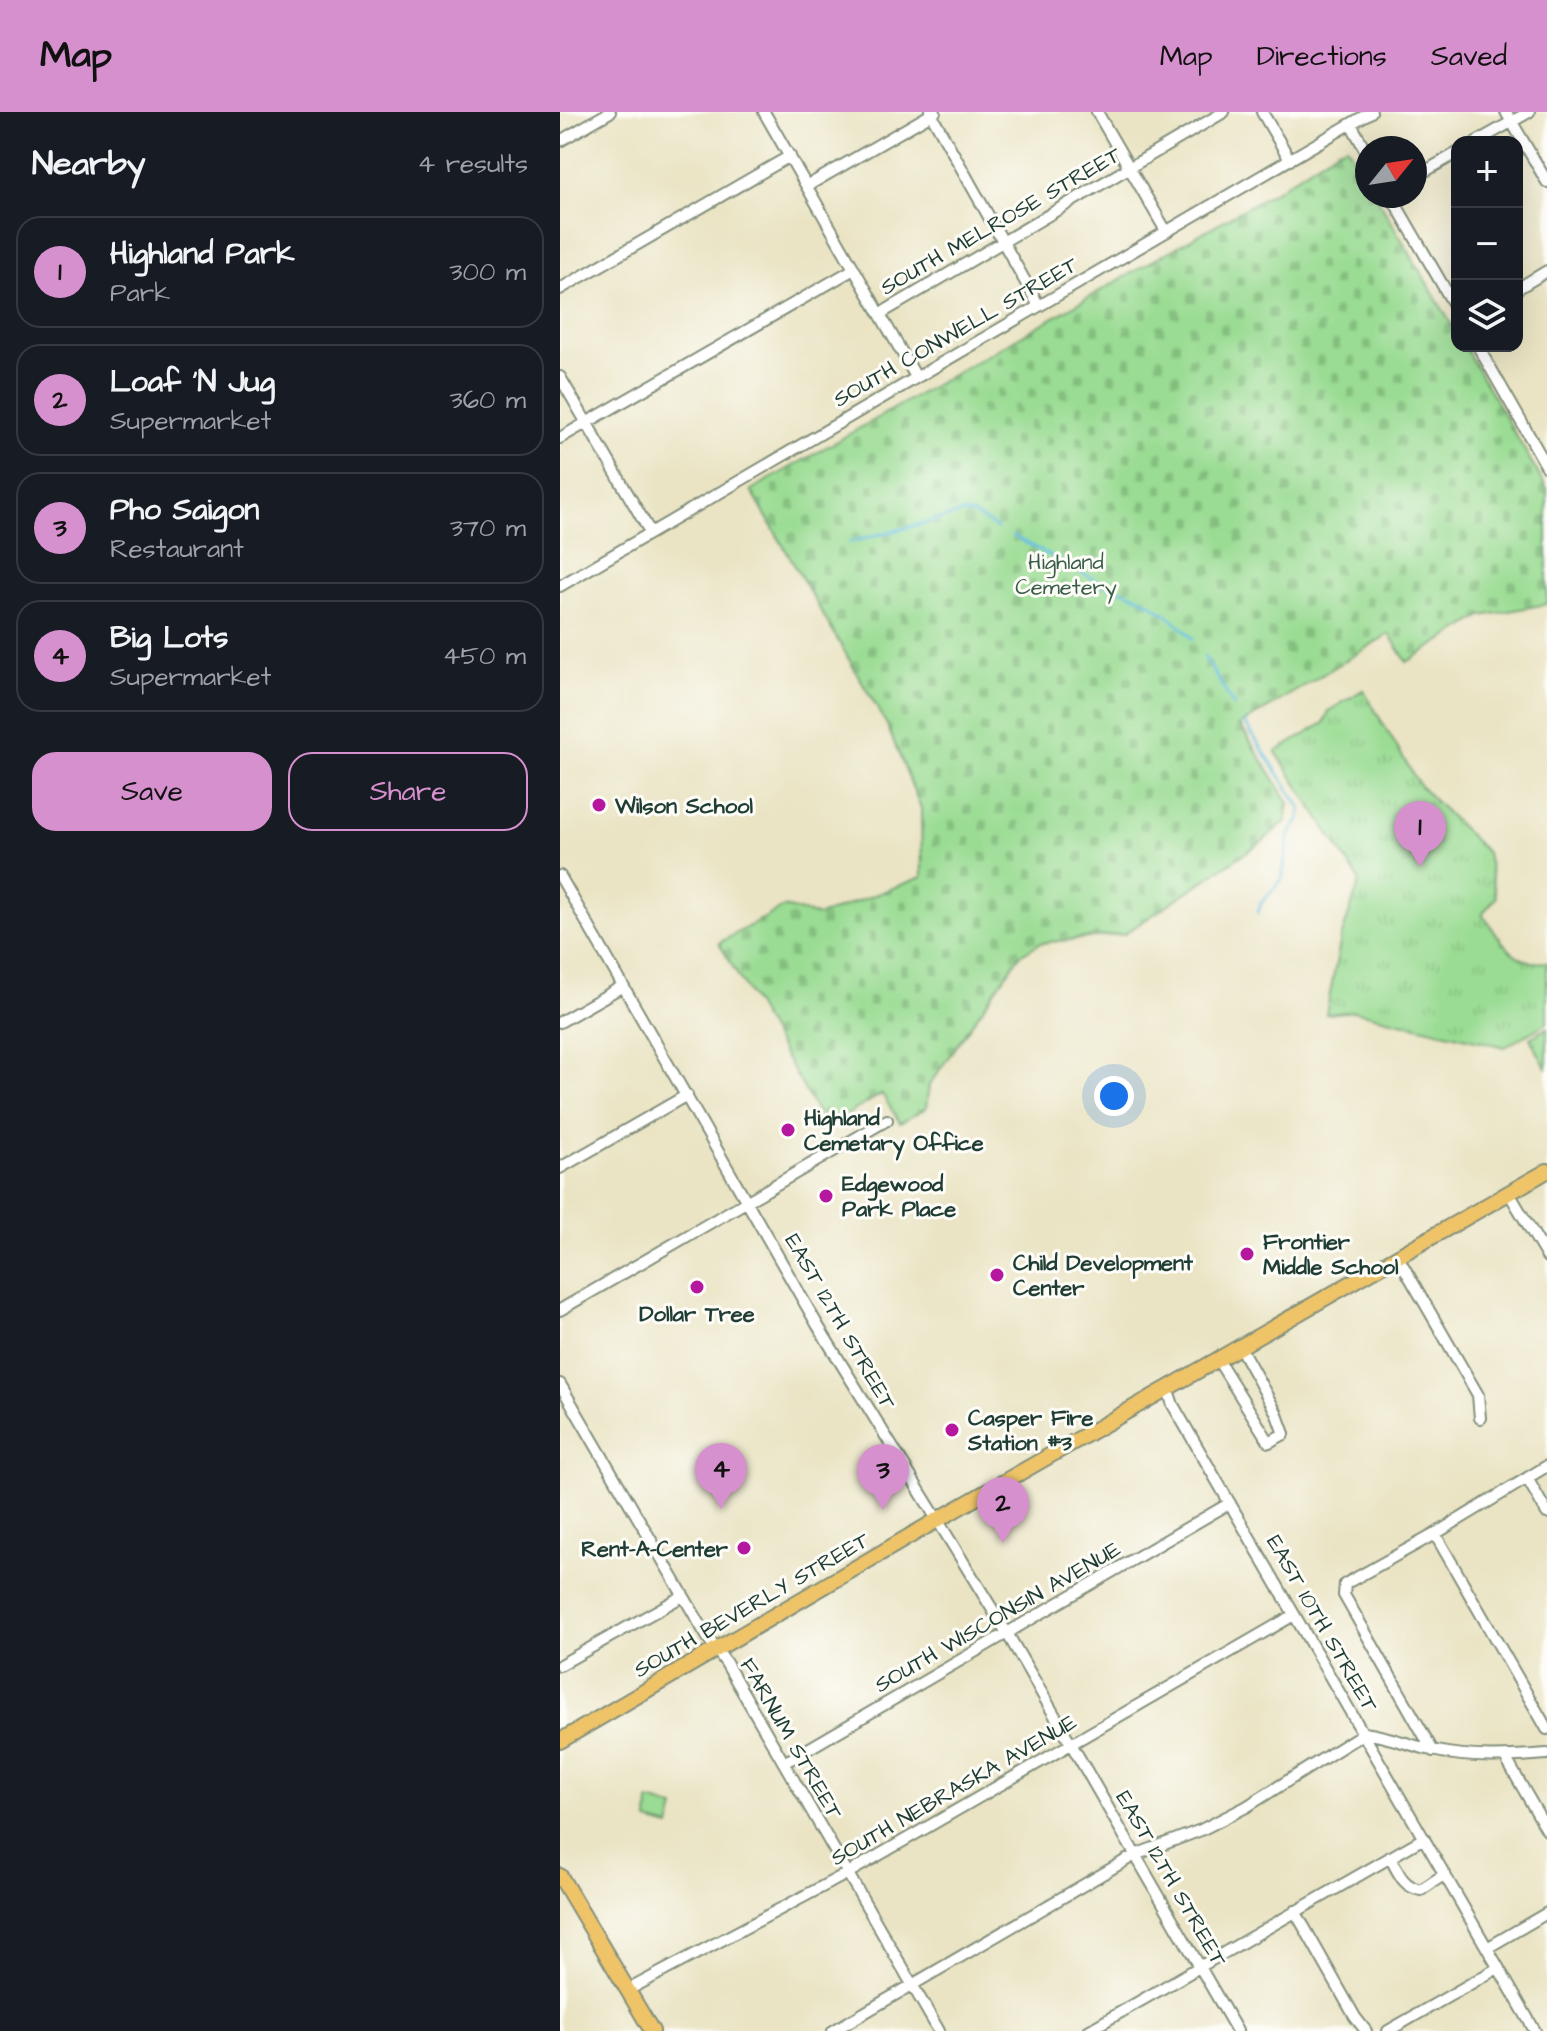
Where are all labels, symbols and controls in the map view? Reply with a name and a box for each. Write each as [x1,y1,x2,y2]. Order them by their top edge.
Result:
text: Map [40,30,112,82]
text: Map [1160,37,1213,76]
text: Directions [1257,37,1387,76]
text: Saved [1431,37,1507,76]
north arrow [1355,136,1427,208]
map controls [1451,136,1523,352]
button: + [1451,136,1523,208]
street label: SOUTH MELROSE STREET [875,139,1127,303]
text: Nearby [32,140,146,188]
text: 4 results [418,146,528,182]
button: − [1451,208,1523,280]
text: Highland Park [110,233,295,275]
street label: SOUTH CONWELL STREET [828,249,1084,415]
text: 1 [58,254,62,290]
text: 300 m [449,254,526,290]
text: Park [110,275,170,311]
button: layers [1451,280,1523,352]
text: Loaf 'N Jug [110,361,275,403]
text: 2 [53,382,67,418]
text: 360 m [449,382,526,418]
text: Supermarket [110,403,271,439]
text: Pho Saigon [110,489,259,531]
text: 3 [53,510,67,546]
text: 370 m [450,510,526,546]
text: Restaurant [110,531,244,567]
park label: Highland Cemetery [1015,547,1117,604]
text: Big Lots [110,617,228,659]
text: 4 [51,638,69,674]
text: 450 m [443,638,526,674]
text: Supermarket [110,659,271,695]
button: Save [32,752,272,831]
button: Share [288,752,528,831]
place label: Wilson School [614,791,753,822]
marker: Wilson School [590,796,608,814]
pin: 1 [1394,801,1446,867]
your location [1094,1076,1134,1116]
place label: Highland Cemetary Office [804,1103,984,1161]
marker: Highland Cemetary Office [779,1121,797,1139]
place label: Edgewood Park Place [842,1169,956,1225]
marker: Edgewood Park Place [817,1187,835,1205]
place label: Frontier Middle School [1263,1227,1399,1283]
street label: EAST 12TH STREET [777,1228,903,1416]
marker: Frontier Middle School [1238,1245,1256,1263]
place label: Child Development Center [1013,1248,1194,1304]
marker: Child Development Center [988,1266,1006,1284]
marker: Dollar Tree [688,1278,706,1296]
place label: Dollar Tree [639,1299,755,1330]
place label: Casper Fire Station #3 [967,1403,1094,1459]
marker: Casper Fire Station #3 [943,1421,961,1439]
pin: 4 [695,1443,747,1509]
pin: 3 [857,1444,909,1510]
pin: 2 [977,1477,1029,1543]
street label: SOUTH BEVERLY STREET [628,1525,875,1686]
street label: EAST 10TH STREET [1258,1530,1385,1718]
place label: Rent-A-Center [581,1534,729,1565]
street label: SOUTH WISCONSIN AVENUE [869,1534,1127,1701]
marker: Rent-A-Center [735,1539,753,1557]
street label: FARNUM STREET [732,1652,850,1825]
street label: SOUTH NEBRASKA AVENUE [825,1707,1083,1874]
street label: EAST 12TH STREET [1108,1785,1234,1973]

